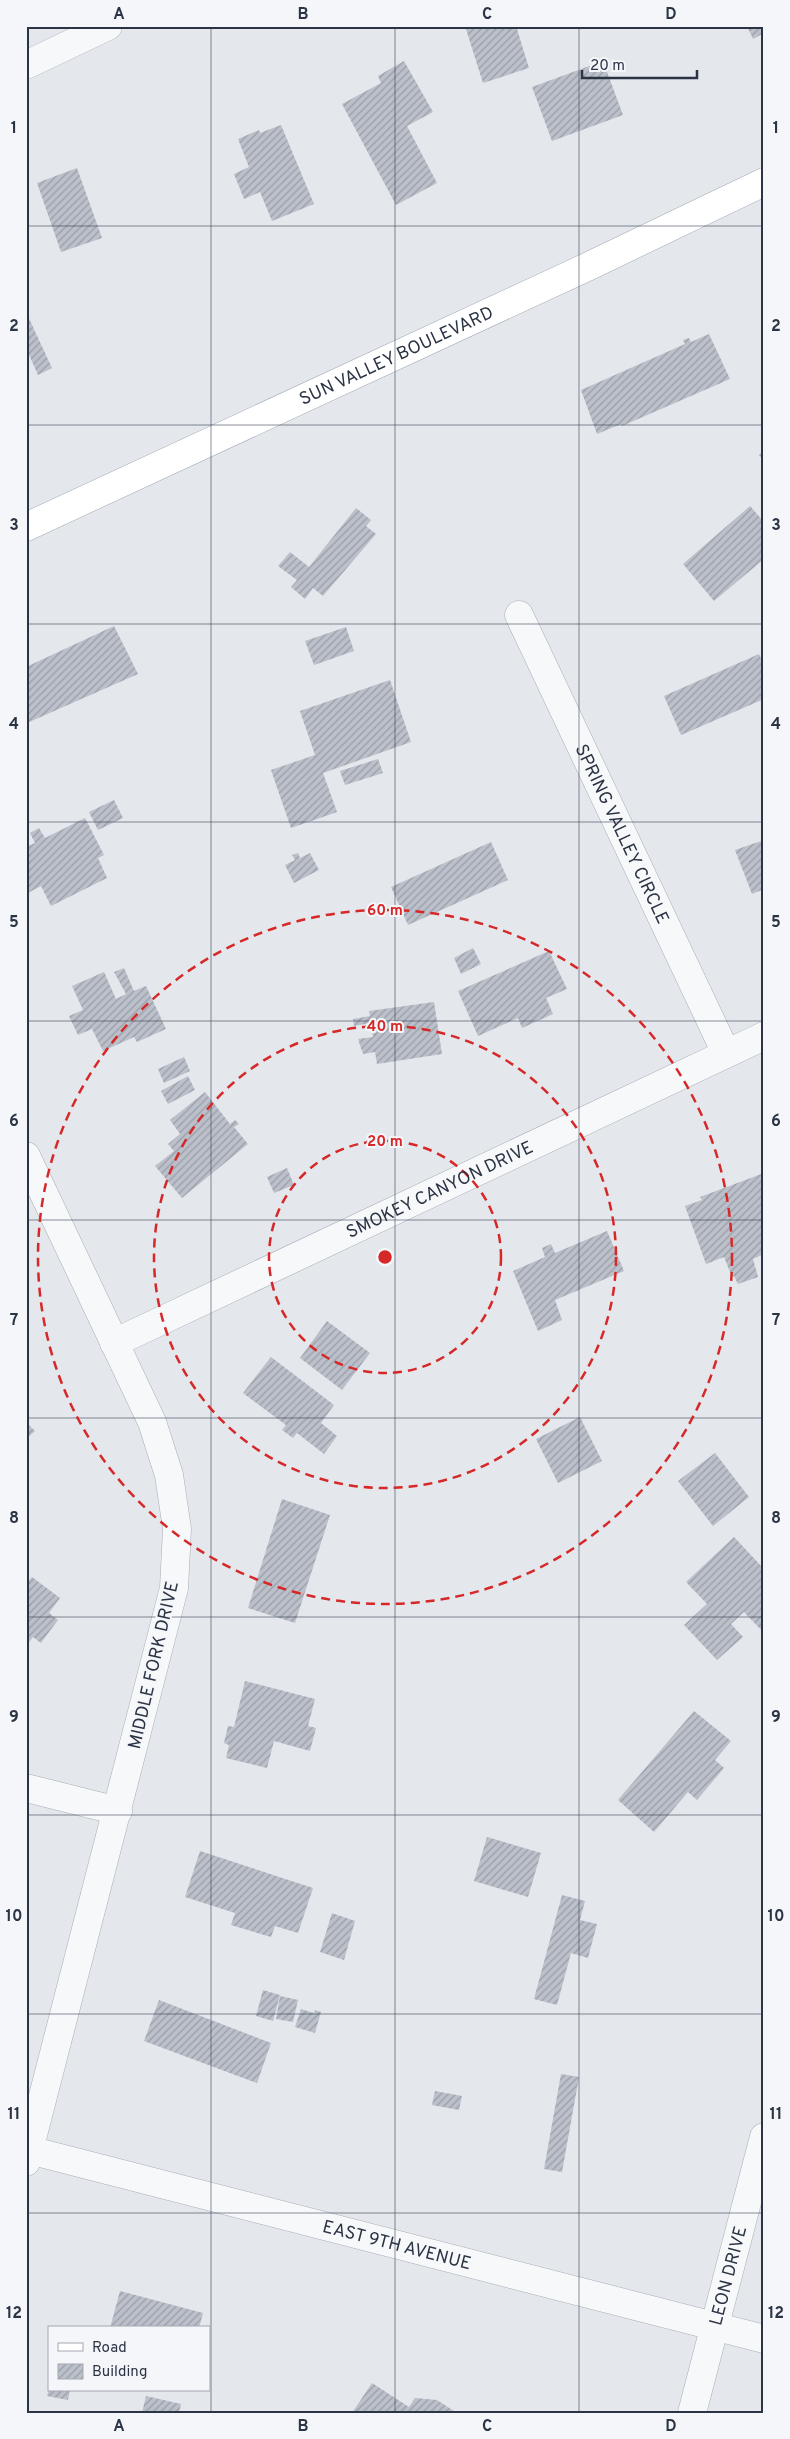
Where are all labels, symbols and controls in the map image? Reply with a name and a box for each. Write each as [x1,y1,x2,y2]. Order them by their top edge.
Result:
text: A [113,5,125,25]
text: B [297,5,309,25]
text: C [482,5,492,25]
text: D [665,5,677,25]
scale bar [582,48,698,80]
text: 20 m [590,57,625,76]
text: 1 [11,119,17,139]
text: 1 [773,119,779,139]
street label: SUN VALLEY BOULEVARD [296,302,498,412]
text: 2 [9,317,19,337]
text: 2 [771,317,781,337]
text: 3 [9,516,19,536]
text: 3 [771,516,781,536]
text: 4 [9,715,19,735]
text: 4 [771,715,781,735]
street label: SPRING VALLEY CIRCLE [569,741,673,928]
text: 60 m [367,902,403,921]
text: 5 [9,913,19,933]
text: 5 [771,913,781,933]
text: 40 m [367,1018,403,1037]
text: 6 [9,1112,19,1132]
text: 6 [771,1112,781,1132]
text: 20 m [367,1133,403,1152]
street label: SMOKEY CANYON DRIVE [343,1137,537,1245]
centre of rings [376,1248,394,1266]
text: 7 [10,1311,18,1331]
text: 7 [772,1311,780,1331]
text: 8 [9,1509,19,1529]
text: 8 [771,1509,781,1529]
street label: MIDDLE FORK DRIVE [124,1579,185,1751]
text: 9 [9,1708,19,1728]
text: 9 [771,1708,781,1728]
text: 10 [6,1907,22,1927]
text: 10 [768,1907,784,1927]
text: 11 [8,2105,20,2125]
text: 11 [770,2105,782,2125]
street label: EAST 9TH AVENUE [320,2216,473,2276]
street label: LEON DRIVE [705,2224,753,2328]
text: 12 [6,2304,22,2324]
text: 12 [768,2304,784,2324]
legend [48,2326,210,2392]
text: Road [92,2339,127,2358]
text: Building [92,2363,147,2382]
text: A [113,2417,125,2437]
text: B [297,2417,309,2437]
text: C [482,2417,492,2437]
text: D [665,2417,677,2437]

